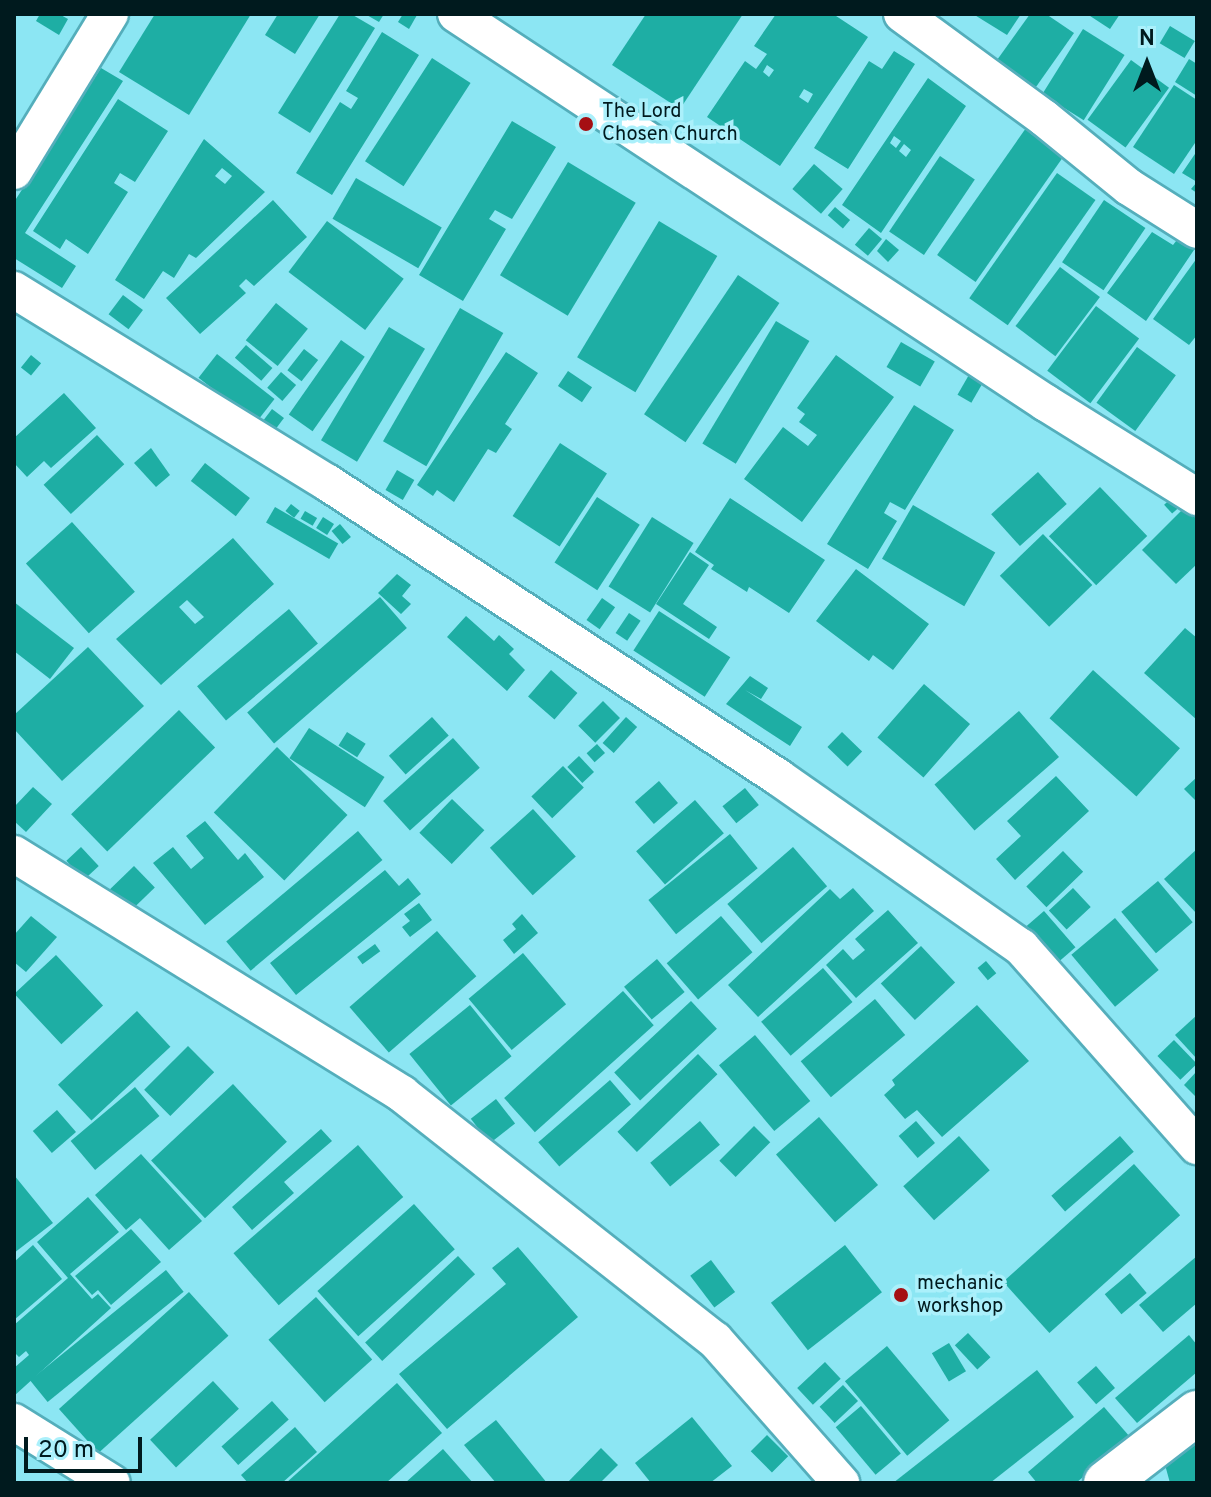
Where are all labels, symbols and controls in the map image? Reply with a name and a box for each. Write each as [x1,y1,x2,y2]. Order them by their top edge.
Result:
north arrow [1107,24,1187,104]
text: N [1139,26,1155,53]
place label: The Lord Chosen Church [602,100,738,147]
marker: The Lord Chosen Church [577,115,595,133]
place label: mechanic workshop [917,1272,1004,1319]
marker: mechanic workshop [892,1286,910,1304]
scale bar [28,1421,146,1471]
text: 20 m [38,1436,94,1466]

